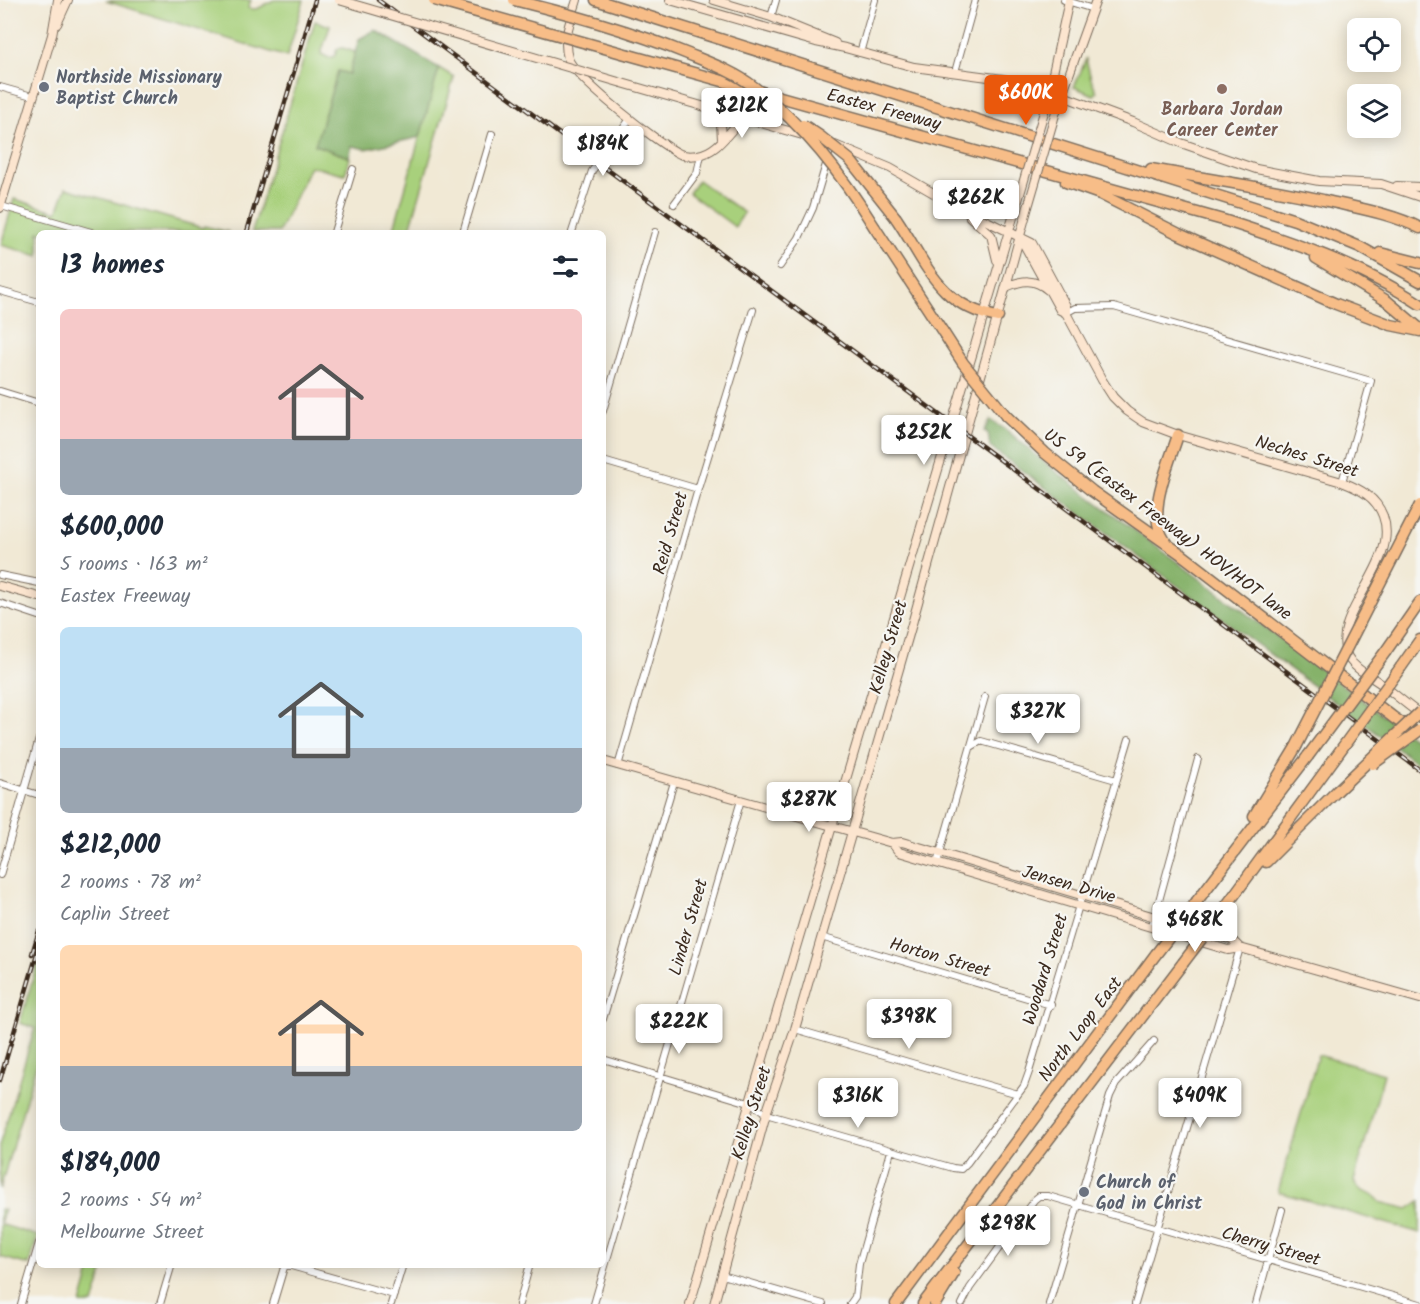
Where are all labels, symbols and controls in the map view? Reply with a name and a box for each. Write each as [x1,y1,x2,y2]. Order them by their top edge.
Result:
map controls [1347,18,1401,138]
button: locate [1347,18,1401,72]
place label: Northside Missionary Baptist Church [56,64,222,114]
pin: $600K [984,75,1068,126]
text: $600K [998,78,1054,110]
marker: Northside Missionary Baptist Church [37,80,51,94]
street label: Eastex Freeway [823,81,944,140]
marker: Barbara Jordan Career Center [1215,82,1229,96]
button: layers [1347,84,1401,138]
pin: $212K [700,88,784,139]
text: $212K [715,91,769,123]
place label: Barbara Jordan Career Center [1161,96,1283,146]
pin: $184K [561,126,645,177]
text: $184K [577,129,629,161]
pin: $262K [934,180,1018,231]
text: $262K [947,183,1005,215]
text: 13 homes [60,245,165,287]
icon: filters [549,250,582,283]
icon: home [267,348,375,456]
pin: $252K [882,415,966,466]
text: $252K [895,418,953,450]
street label: US 59 (Eastex Freeway) HOV/HOT lane [1037,422,1298,629]
street label: Neches Street [1251,428,1363,487]
street label: Reid Street [646,488,697,578]
text: $600,000 [60,507,163,549]
text: 5 rooms · 163 m² [60,549,208,581]
text: Eastex Freeway [60,581,190,613]
street label: Kelley Street [862,596,917,698]
icon: home [267,666,375,774]
pin: $327K [996,694,1080,745]
text: $327K [1010,697,1066,729]
pin: $287K [767,782,851,833]
text: $287K [781,785,837,817]
text: $212,000 [60,825,160,867]
street label: Jensen Drive [1018,858,1119,913]
text: 2 rooms · 78 m² [60,867,201,899]
street label: Linder Street [662,875,717,979]
text: Caplin Street [60,899,170,931]
pin: $468K [1153,902,1237,953]
text: $468K [1166,905,1224,937]
street label: Woodard Street [1016,909,1078,1029]
street label: Horton Street [886,930,994,987]
street label: North Loop East [1032,970,1131,1089]
icon: home [267,984,375,1092]
pin: $398K [867,999,951,1050]
text: $398K [881,1002,937,1034]
pin: $222K [637,1004,721,1055]
text: $222K [650,1007,708,1039]
street label: Kelley Street [724,1062,781,1164]
pin: $316K [816,1078,900,1129]
pin: $409K [1158,1078,1242,1129]
text: $316K [832,1081,884,1113]
text: $409K [1172,1081,1228,1113]
text: $184,000 [60,1143,160,1185]
place label: Church of God in Christ [1096,1169,1203,1219]
text: 2 rooms · 54 m² [60,1185,201,1217]
marker: Church of God in Christ [1077,1185,1091,1199]
pin: $298K [966,1206,1050,1257]
text: $298K [979,1209,1037,1241]
text: Melbourne Street [60,1217,204,1249]
street label: Cherry Street [1218,1219,1324,1276]

